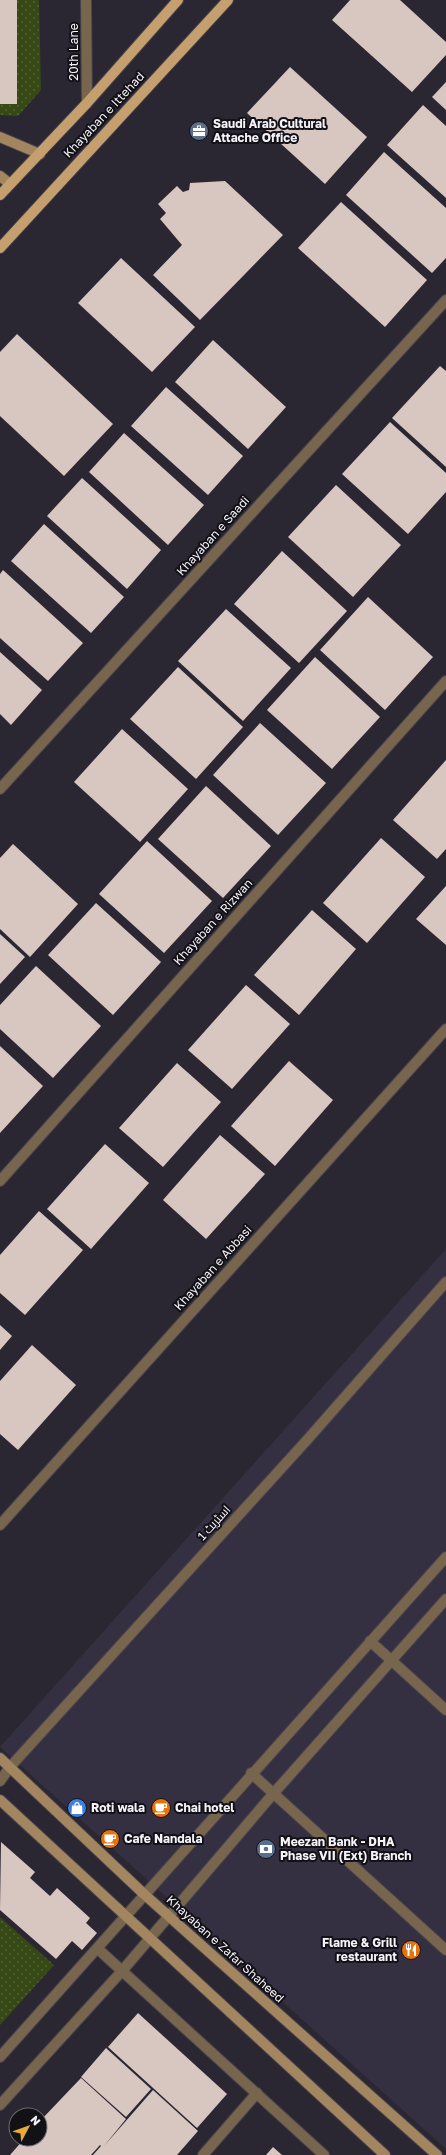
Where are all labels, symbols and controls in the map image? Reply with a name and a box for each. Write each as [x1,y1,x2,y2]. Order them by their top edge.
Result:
street label: 20th Lane [66,23,81,81]
street label: Khayaban e Ittehad [60,69,147,161]
place label: Saudi Arab Cultural Attache Office [213,116,326,145]
office icon: Saudi Arab Cultural Attache Office [188,120,210,142]
street label: Khayaban e Saadi [173,493,252,578]
street label: Khayaban e Rizwan [170,875,255,968]
street label: Khayaban e Abbasi [171,1222,255,1313]
street label: اسٹریٹ 1 [194,1502,233,1543]
shop icon: Roti wala [66,1797,88,1819]
cafe icon: Chai hotel [150,1797,172,1819]
place label: Roti wala [91,1800,145,1815]
place label: Chai hotel [175,1800,234,1815]
cafe icon: Cafe Nandala [99,1828,121,1850]
place label: Cafe Nandala [124,1831,203,1846]
place label: Meezan Bank - DHA Phase VII (Ext) Branch [280,1834,412,1863]
bank icon: Meezan Bank - DHA Phase VII (Ext) Branch [255,1838,277,1860]
street label: Khayaban e Zafar Shaheed [163,1892,287,2005]
place label: Flame & Grill restaurant [322,1935,397,1964]
restaurant icon: Flame & Grill restaurant [400,1939,422,1961]
north arrow [8,2107,48,2147]
text: N [28,2113,44,2128]

